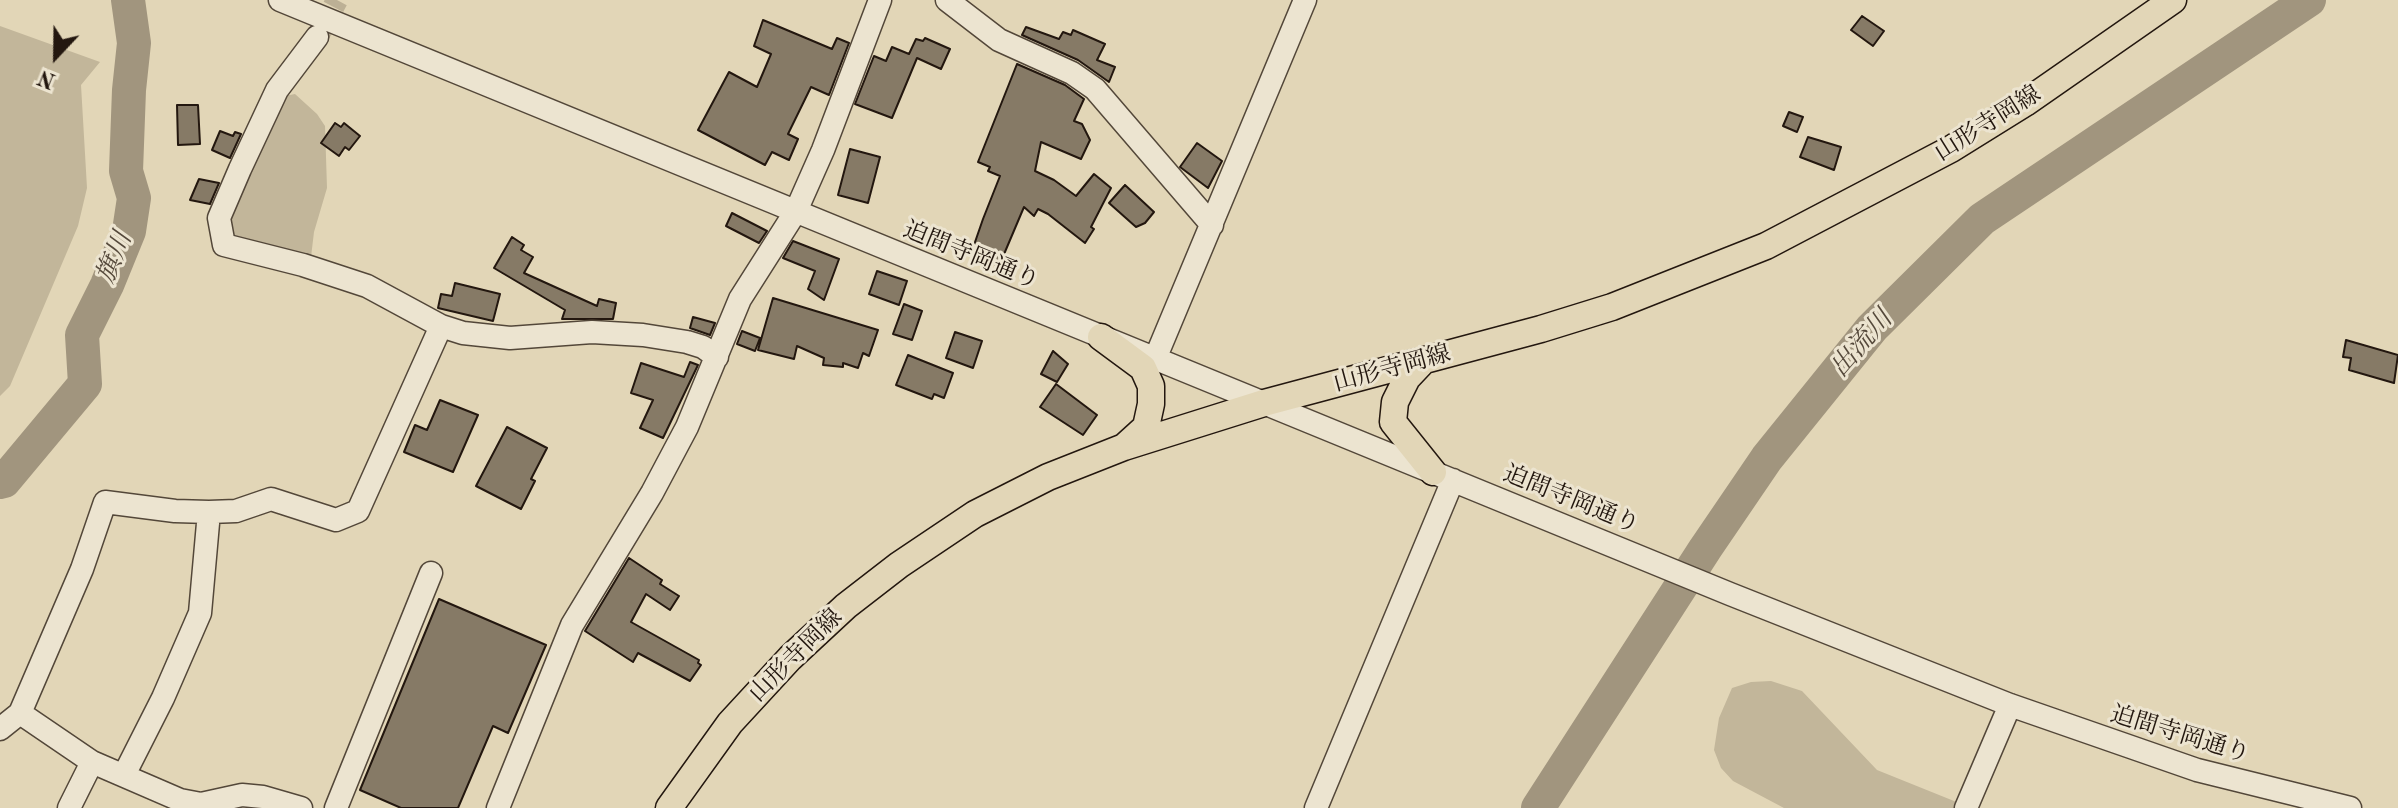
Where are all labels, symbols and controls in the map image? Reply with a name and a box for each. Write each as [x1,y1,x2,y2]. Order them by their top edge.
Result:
north arrow [16,16,96,96]
text: N [35,65,59,92]
street label: 山形寺岡線 [1929,80,2047,168]
street label: 迫間寺岡通り [899,216,1043,296]
water label: 旗川 [91,228,139,288]
water label: 出流川 [1825,304,1899,384]
street label: 山形寺岡線 [1330,340,1454,398]
street label: 迫間寺岡通り [1499,460,1643,540]
street label: 山形寺岡線 [743,603,849,709]
street label: 迫間寺岡通り [2107,700,2253,770]

